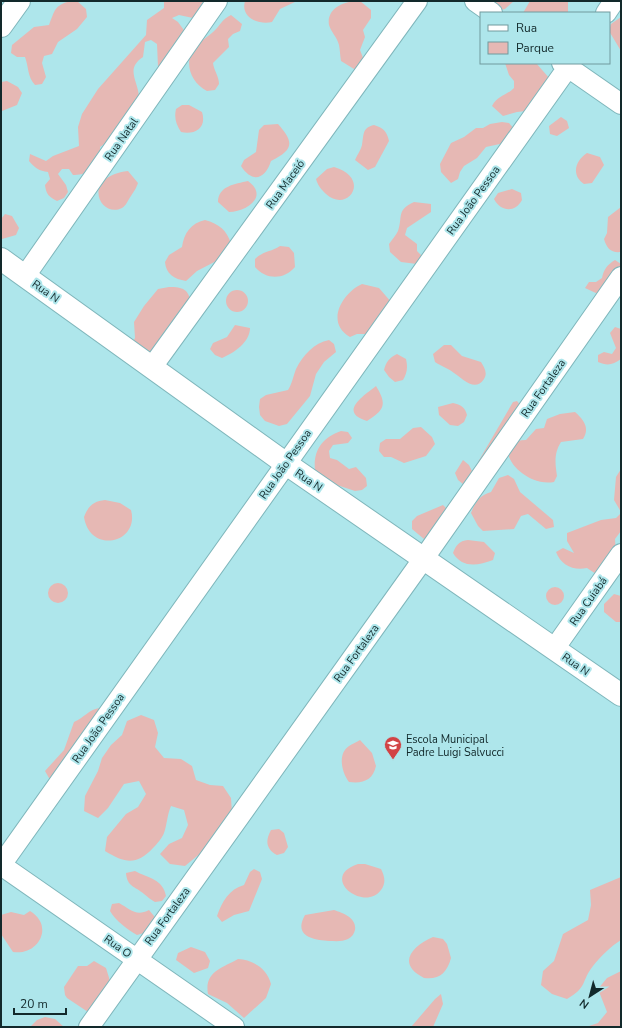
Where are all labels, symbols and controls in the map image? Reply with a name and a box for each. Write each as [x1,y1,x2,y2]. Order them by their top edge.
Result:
legend [480,12,610,64]
text: Rua [516,20,537,36]
text: Parque [516,40,554,56]
street label: Rua Natal [101,114,142,164]
street label: Rua Maceió [263,157,308,212]
street label: Rua João Pessoa [443,163,504,238]
street label: Rua N [29,277,62,306]
street label: Rua Fortaleza [518,356,569,420]
street label: Rua João Pessoa [256,426,315,502]
street label: Rua N [292,466,325,495]
street label: Rua Cuiabá [566,574,611,629]
street label: Rua Fortaleza [330,621,383,685]
street label: Rua N [559,650,592,679]
street label: Rua João Pessoa [69,690,128,766]
place label: Escola Municipal Padre Luigi Salvucci [406,732,504,760]
school or university icon: Escola Municipal Padre Luigi Salvucci [383,735,403,760]
street label: Rua Fortaleza [141,884,194,948]
street label: Rua O [101,931,135,961]
north arrow [570,976,610,1016]
scale bar [14,990,66,1016]
text: N [577,995,592,1012]
text: 20 m [20,996,48,1012]

